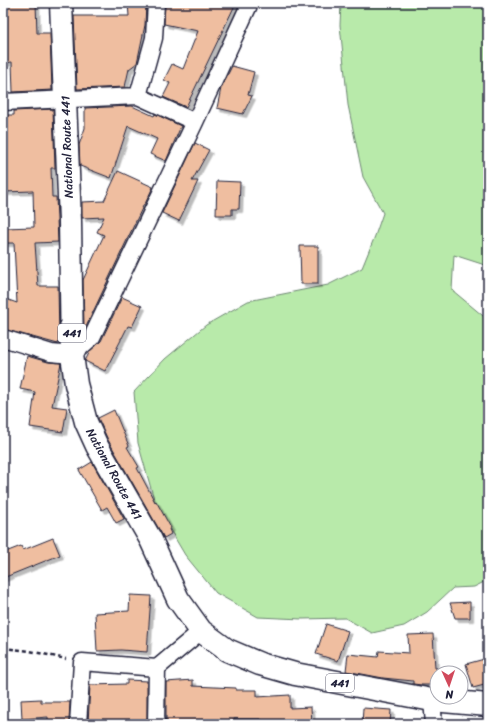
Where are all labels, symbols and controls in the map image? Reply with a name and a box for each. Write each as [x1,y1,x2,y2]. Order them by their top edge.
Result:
street label: National Route 441 [54,95,80,199]
road number: 441 [58,324,86,342]
street label: National Route 441 [80,424,148,524]
north arrow [429,665,469,705]
road number: 441 [326,674,354,692]
text: N [445,685,455,704]

